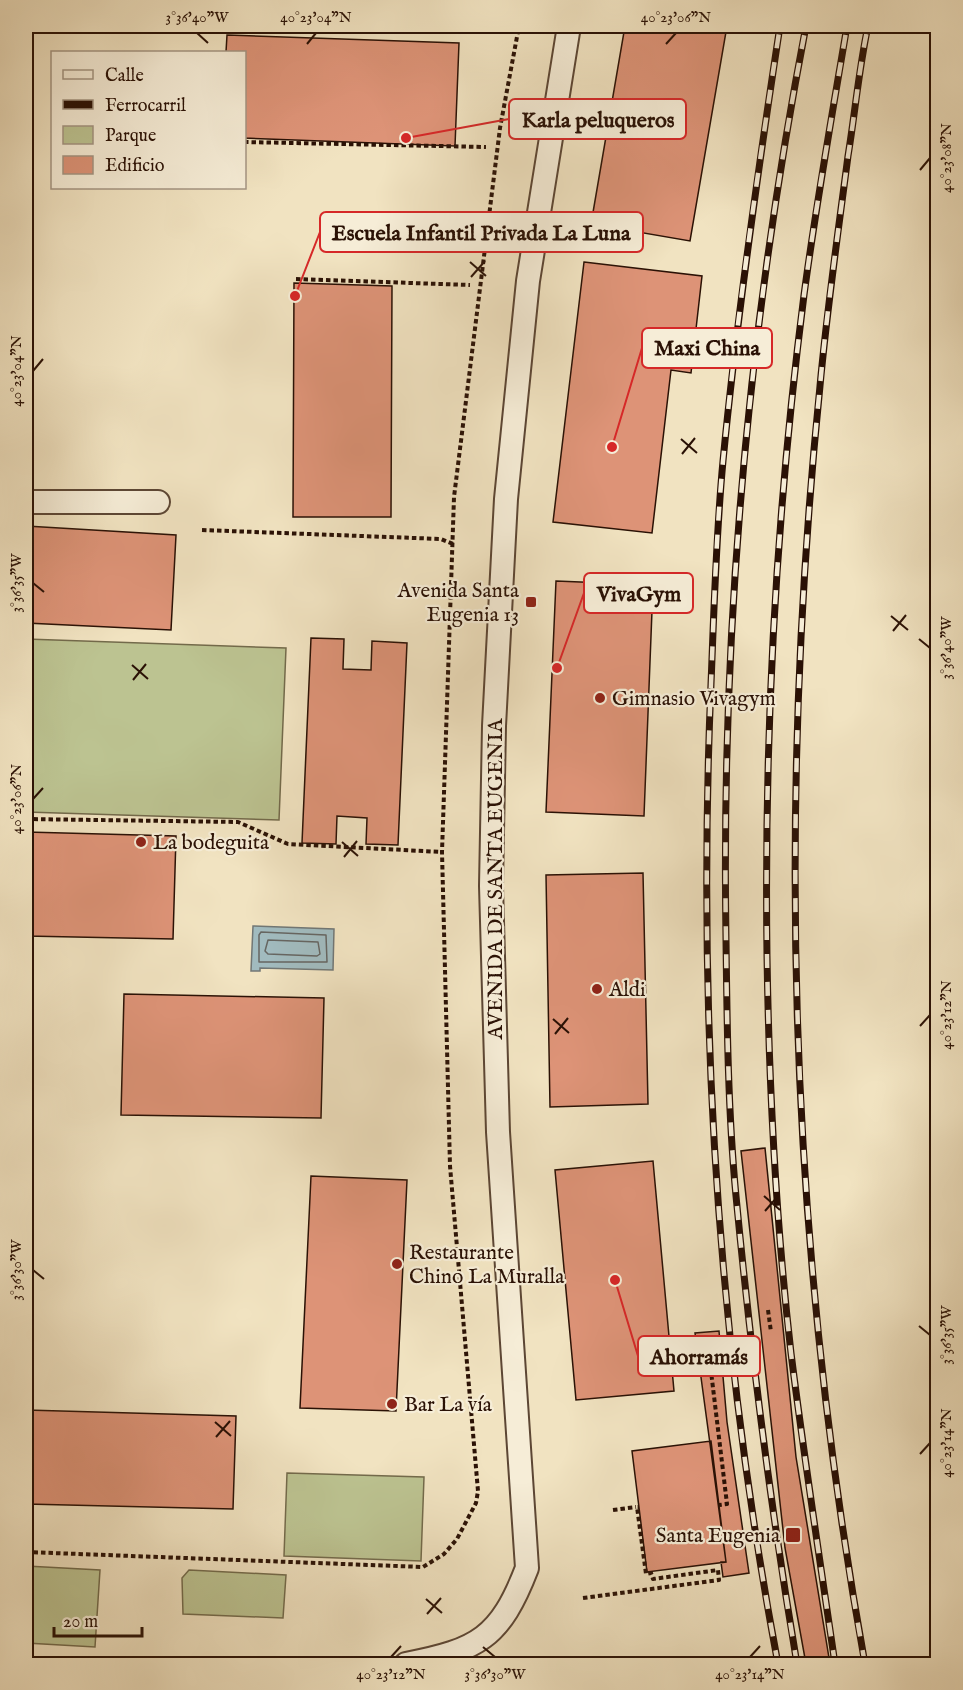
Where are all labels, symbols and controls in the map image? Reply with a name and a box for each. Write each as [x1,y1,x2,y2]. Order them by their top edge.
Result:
text: 3°36'40"W [166,8,229,27]
text: 40°23'04"N [280,8,352,27]
text: 40°23'06"N [641,8,711,27]
legend [51,51,246,189]
text: Calle [105,65,144,88]
text: Ferrocarril [105,95,186,118]
callout: Karla peluqueros [509,99,686,139]
text: Karla peluqueros [521,107,675,135]
text: 40°23'08"N [937,123,956,193]
text: Parque [105,125,156,148]
text: Edificio [105,155,165,178]
callout: Escuela Infantil Privada La Luna [320,212,643,252]
text: Escuela Infantil Privada La Luna [332,220,631,248]
callout: Maxi China [642,328,772,368]
text: 40°23'04"N [7,335,26,407]
text: Maxi China [654,335,761,363]
text: 3°36'35"W [7,553,26,613]
callout: VivaGym [584,573,693,613]
place label: Avenida Santa Eugenia 13 [397,578,520,629]
text: VivaGym [596,581,681,609]
marker: Avenida Santa Eugenia 13 [524,595,538,609]
text: 3°36'40"W [937,616,956,679]
place label: Gimnasio Vivagym [612,686,776,713]
marker: Gimnasio Vivagym [593,691,607,705]
street label: AVENIDA DE SANTA EUGENIA [483,718,510,1040]
text: 40°23'06"N [7,764,26,834]
place label: La bodeguita [153,830,270,857]
marker: La bodeguita [134,835,148,849]
place label: Aldi [608,977,646,1004]
text: 40°23'12"N [937,980,956,1050]
marker: Aldi [590,982,604,996]
text: 3°36'30"W [7,1239,26,1301]
place label: Restaurante Chino La Muralla [409,1240,565,1291]
marker: Restaurante Chino La Muralla [390,1257,404,1271]
text: 3°36'35"W [937,1305,956,1365]
callout: Ahorramás [638,1336,760,1376]
text: Ahorramás [649,1344,748,1372]
place label: Bar La vía [404,1392,493,1419]
marker: Bar La vía [385,1397,399,1411]
text: 40°23'14"N [937,1408,956,1478]
place label: Santa Eugenia [656,1523,781,1550]
marker: Santa Eugenia [784,1526,802,1544]
scale bar [54,1600,142,1638]
text: 20 m [63,1611,98,1634]
text: 40°23'12"N [356,1665,426,1684]
text: 3°36'30"W [464,1665,526,1684]
text: 40°23'14"N [715,1665,785,1684]

